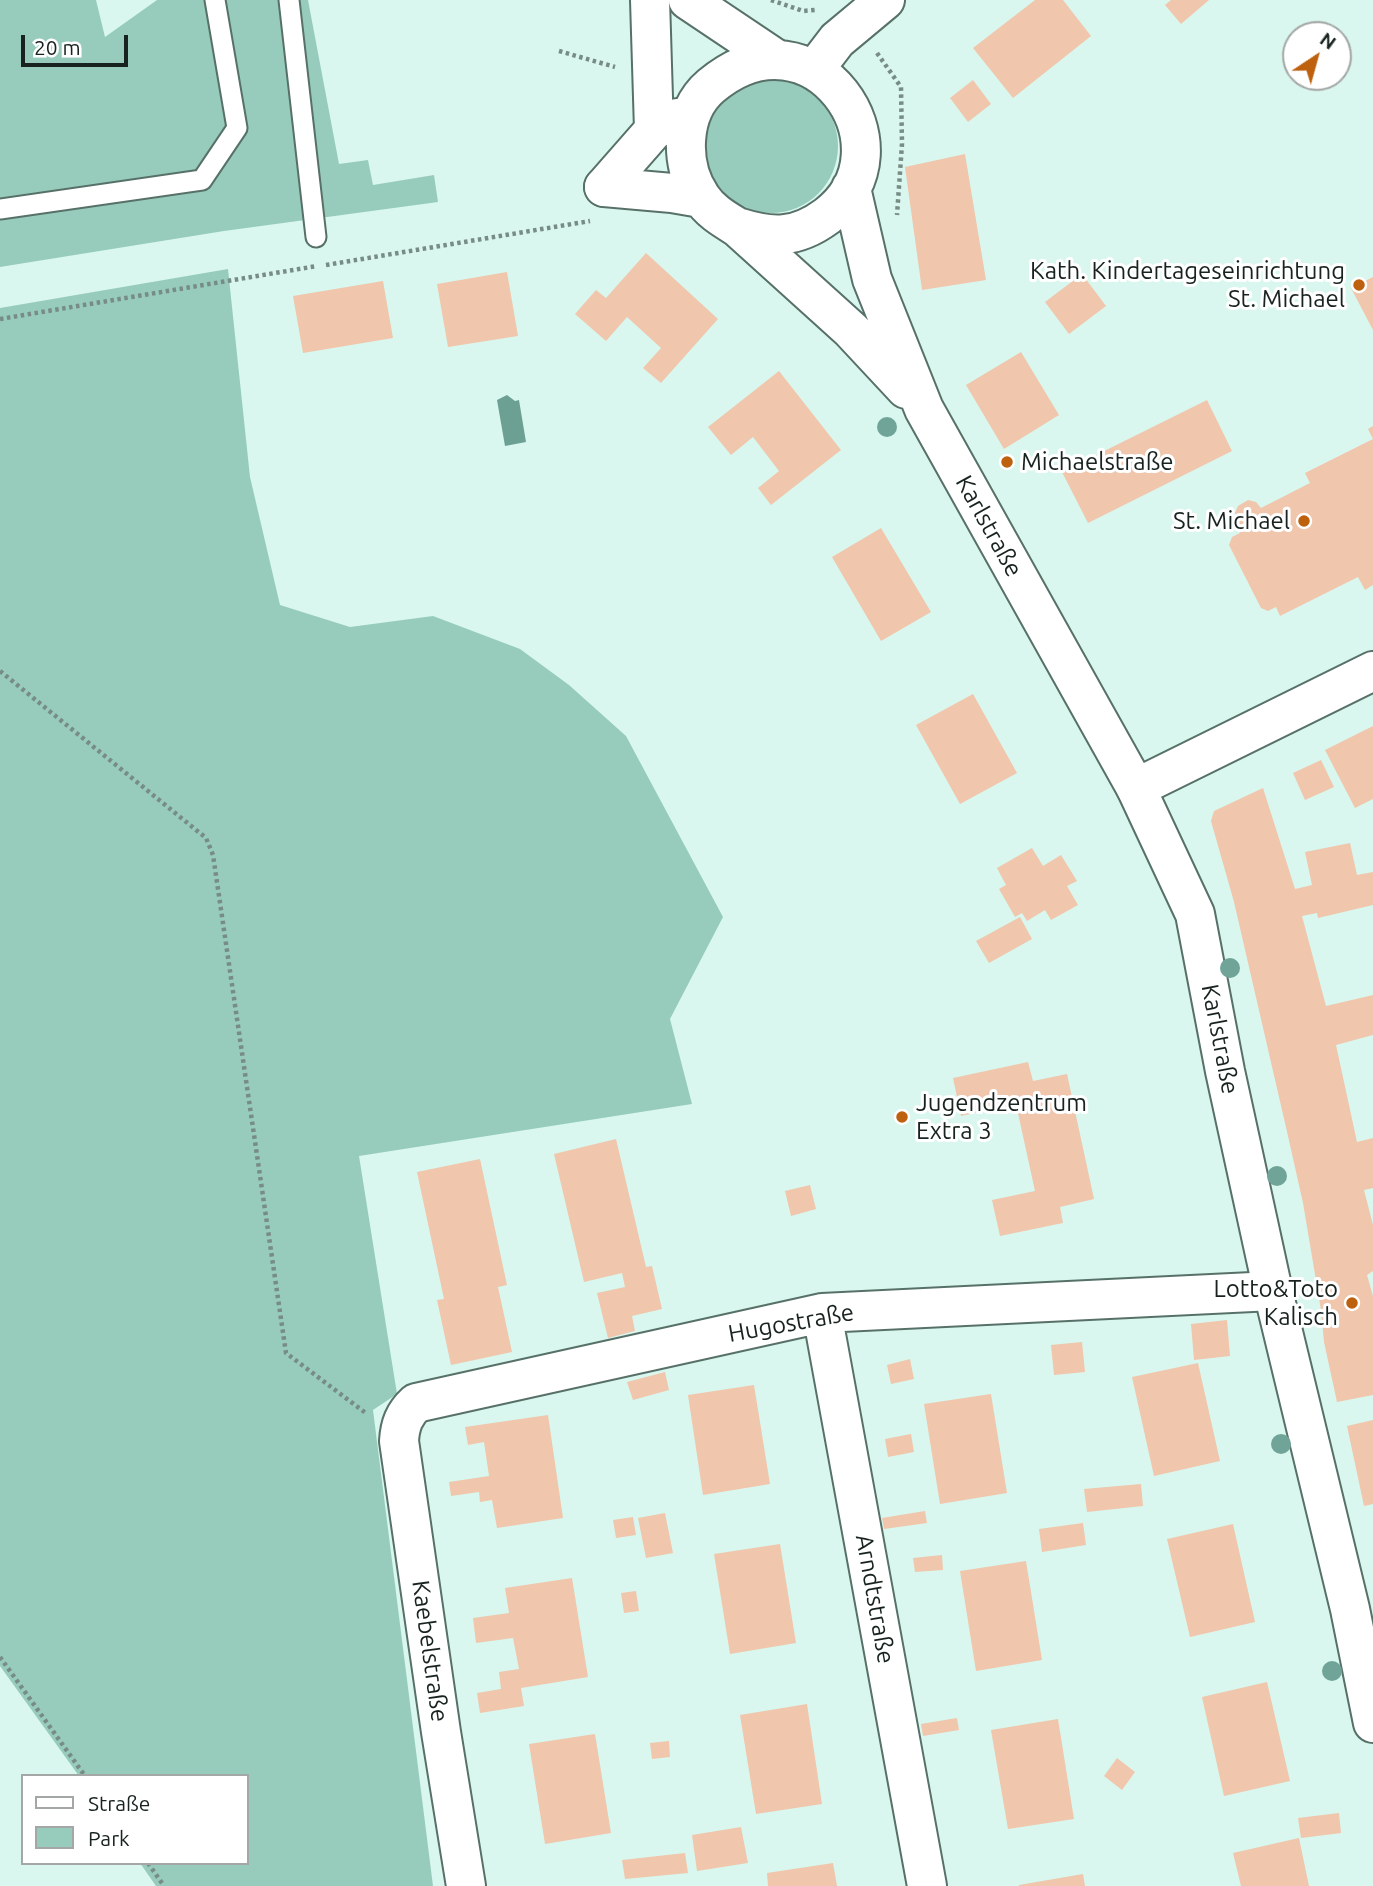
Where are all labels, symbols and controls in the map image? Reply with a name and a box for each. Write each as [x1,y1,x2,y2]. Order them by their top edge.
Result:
scale bar [24,21,131,65]
north arrow [1282,21,1352,91]
text: N [1316,28,1340,54]
text: 20 m [34,35,81,59]
place label: Kath. Kindertageseinrichtung St. Michael [1030,257,1345,313]
marker: Kath. Kindertageseinrichtung St. Michael [1351,277,1367,293]
place label: Michaelstraße [1021,448,1173,476]
marker: Michaelstraße [999,454,1015,470]
street label: Karlstraße [949,470,1029,582]
place label: St. Michael [1173,507,1290,535]
marker: St. Michael [1296,513,1312,529]
street label: Karlstraße [1195,982,1245,1096]
place label: Jugendzentrum Extra 3 [916,1089,1087,1145]
marker: Jugendzentrum Extra 3 [894,1109,910,1125]
place label: Lotto&Toto Kalisch [1214,1275,1338,1331]
marker: Lotto&Toto Kalisch [1344,1295,1360,1311]
street label: Hugostraße [726,1298,856,1348]
street label: Arndtstraße [849,1532,901,1666]
street label: Kaebelstraße [406,1578,454,1724]
legend [21,1774,248,1865]
text: Straße [88,1791,150,1815]
text: Park [88,1826,130,1850]

